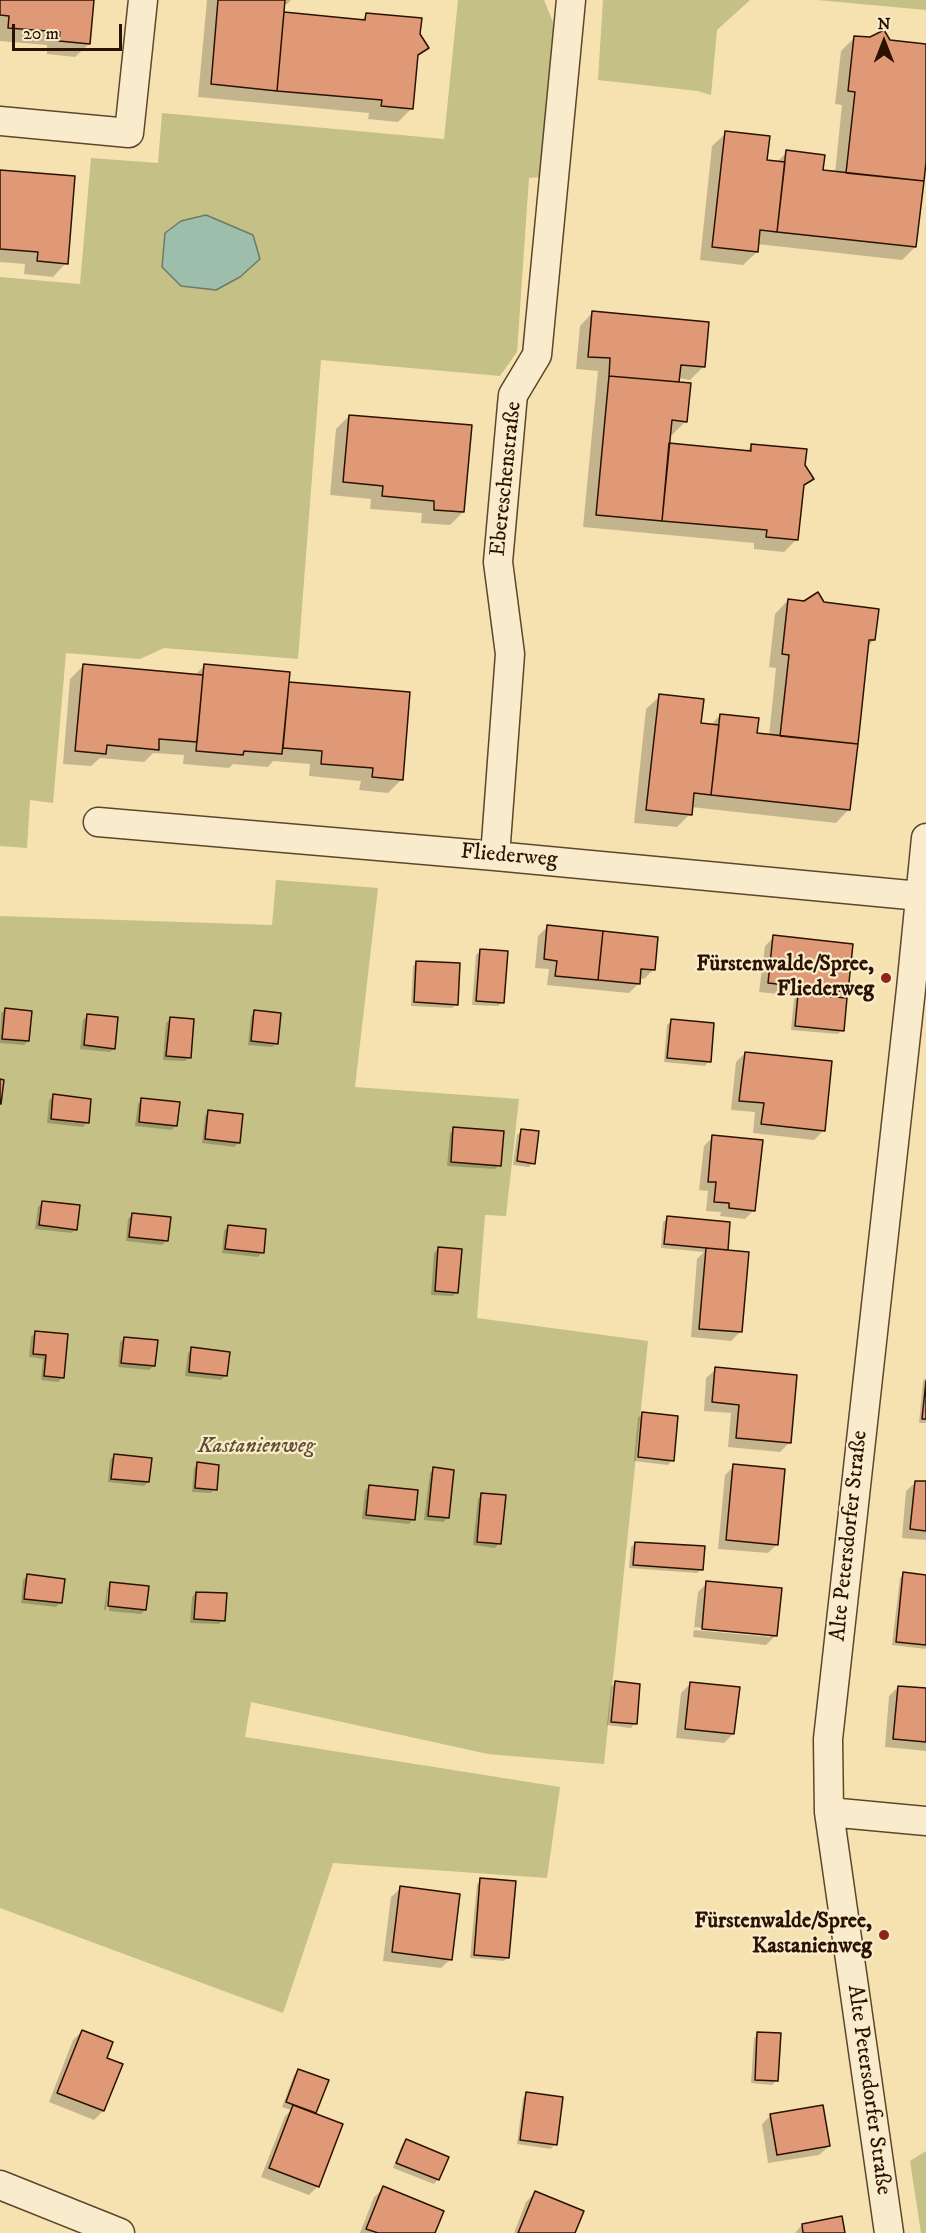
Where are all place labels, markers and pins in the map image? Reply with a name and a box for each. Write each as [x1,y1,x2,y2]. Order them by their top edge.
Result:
place label: Fürstenwalde/Spree, Fliederweg [696,952,874,1004]
marker: Fürstenwalde/Spree, Fliederweg [879,971,893,985]
place label: Fürstenwalde/Spree, Kastanienweg [694,1909,872,1960]
marker: Fürstenwalde/Spree, Kastanienweg [877,1928,891,1942]

